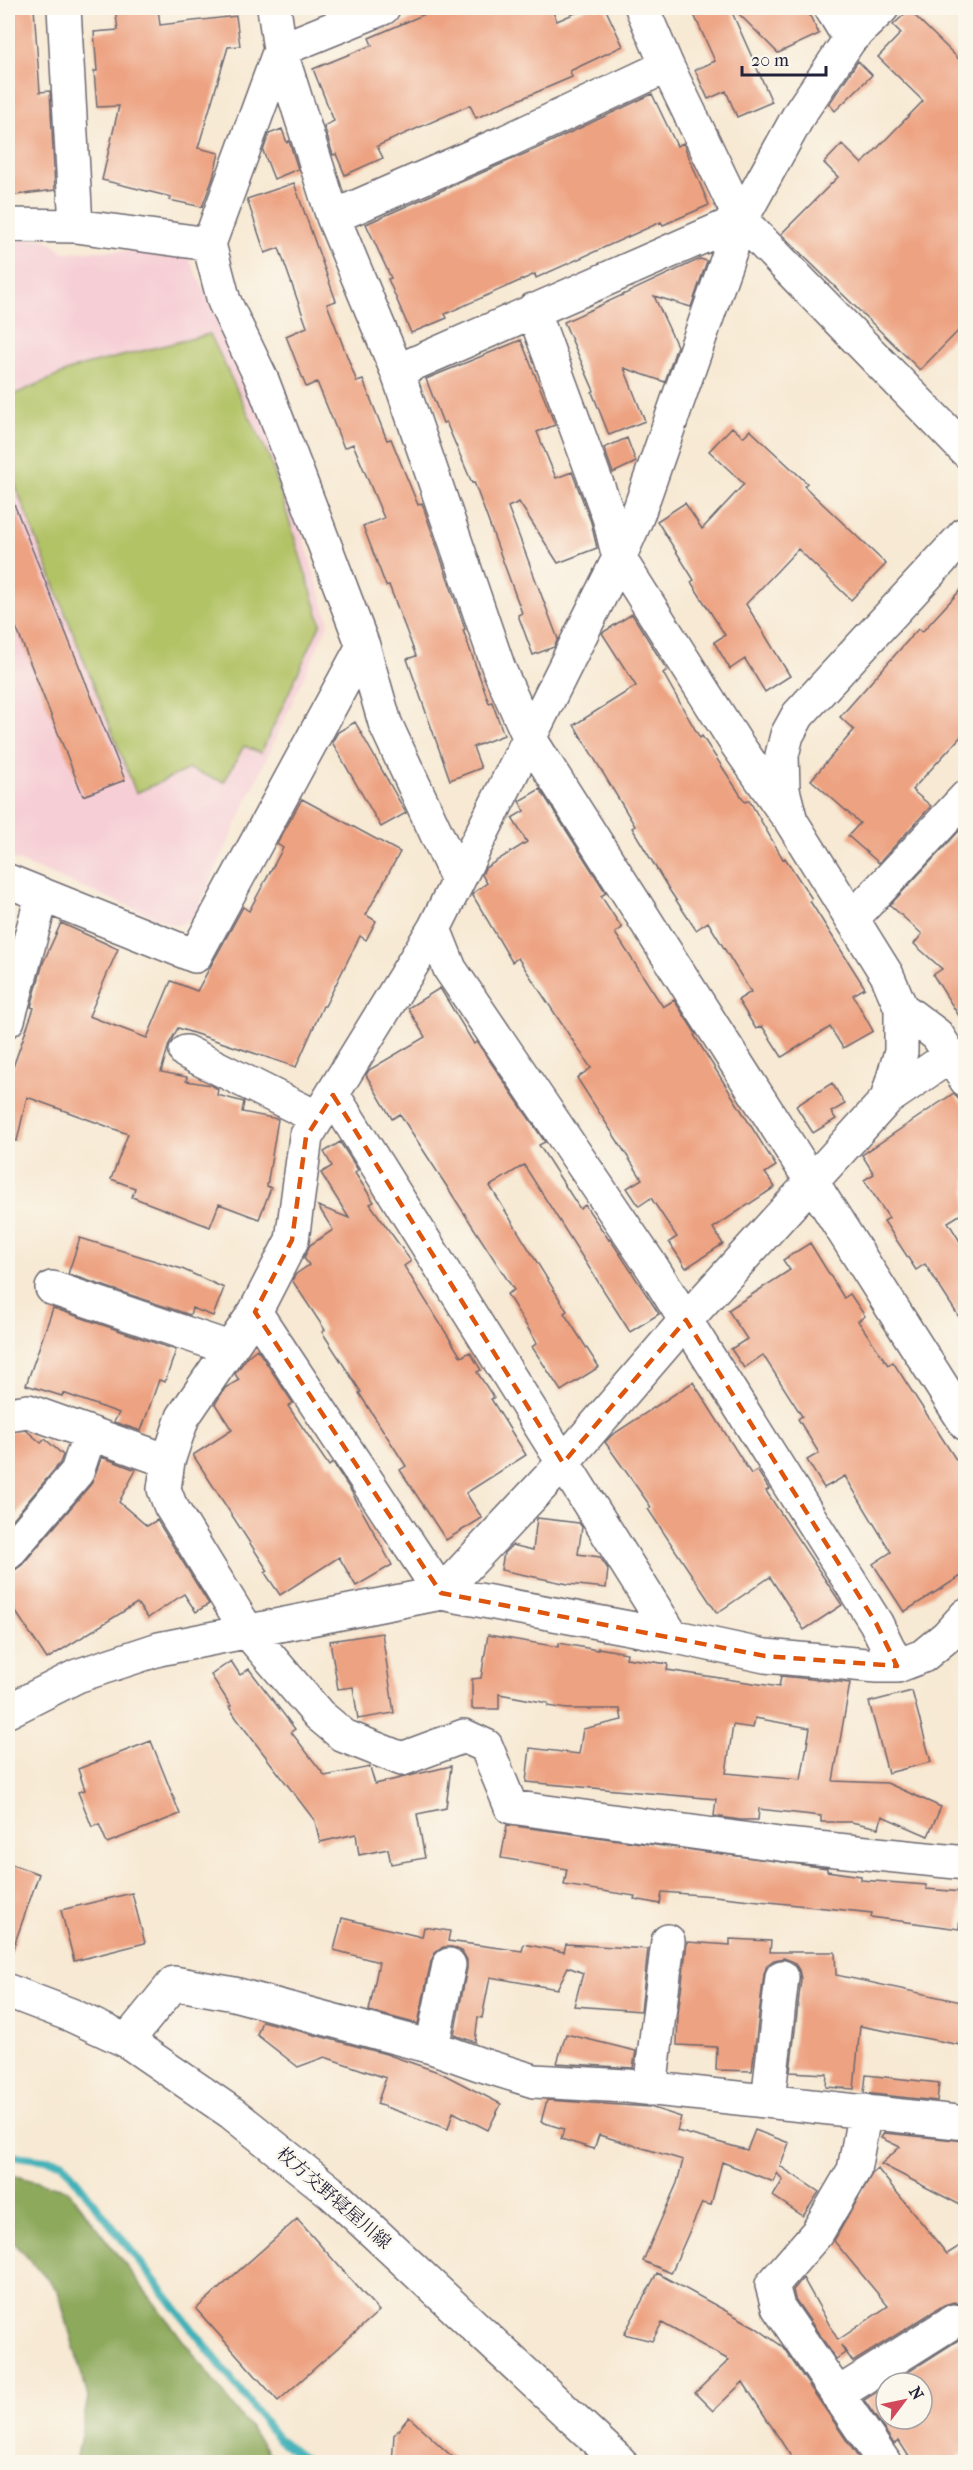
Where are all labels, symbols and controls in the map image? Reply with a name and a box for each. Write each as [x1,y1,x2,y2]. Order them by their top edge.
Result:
scale bar [742,39,826,77]
text: 20 m [751,50,789,71]
street label: 枚方交野寝屋川線 [272,2143,395,2254]
north arrow [874,2371,934,2431]
text: N [905,2383,928,2404]

